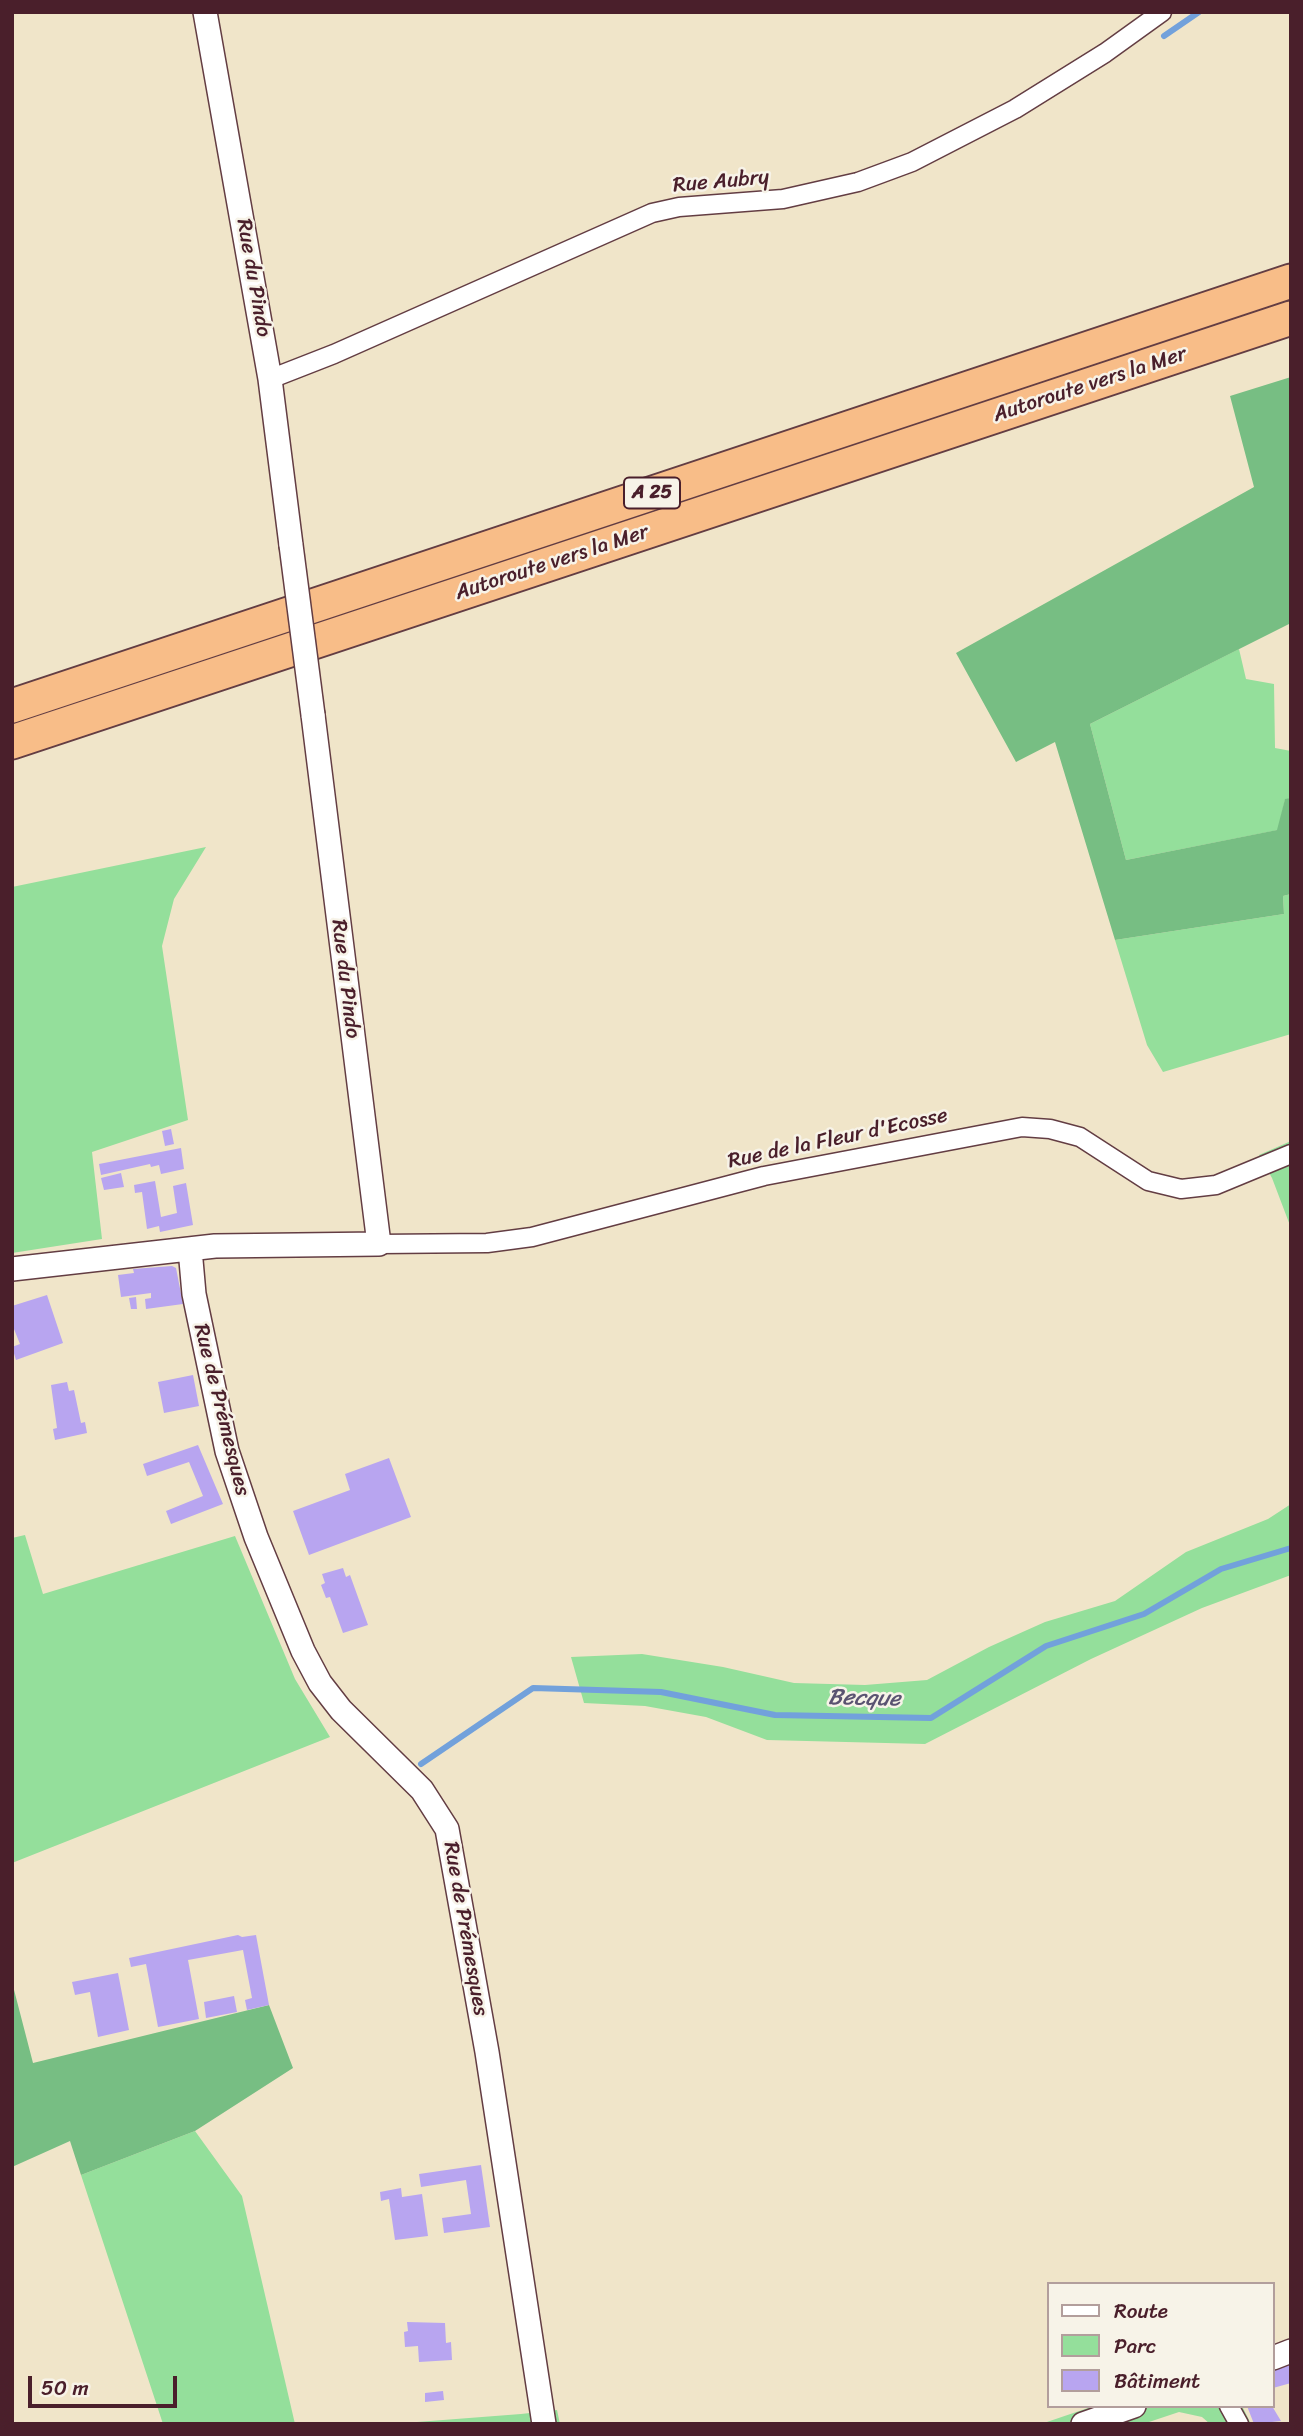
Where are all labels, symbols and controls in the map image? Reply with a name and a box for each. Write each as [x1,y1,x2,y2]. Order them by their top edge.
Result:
street label: Rue Aubry [672,165,770,199]
street label: Rue du Pindo [230,217,276,339]
street label: Autoroute vers la Mer [990,342,1190,428]
road number: A 25 [624,478,680,508]
street label: Autoroute vers la Mer [452,520,652,606]
street label: Rue du Pindo [325,918,365,1040]
street label: Rue de la Fleur d'Ecosse [726,1103,950,1175]
street label: Rue de Prémesques [187,1321,255,1499]
water label: Becque [828,1685,900,1713]
street label: Rue de Prémesques [437,1840,493,2018]
legend [1048,2282,1275,2408]
text: Route [1114,2292,1168,2330]
text: Parc [1114,2327,1156,2365]
scale bar [32,2362,180,2406]
text: Bâtiment [1114,2362,1200,2400]
text: 50 m [41,2369,89,2407]

